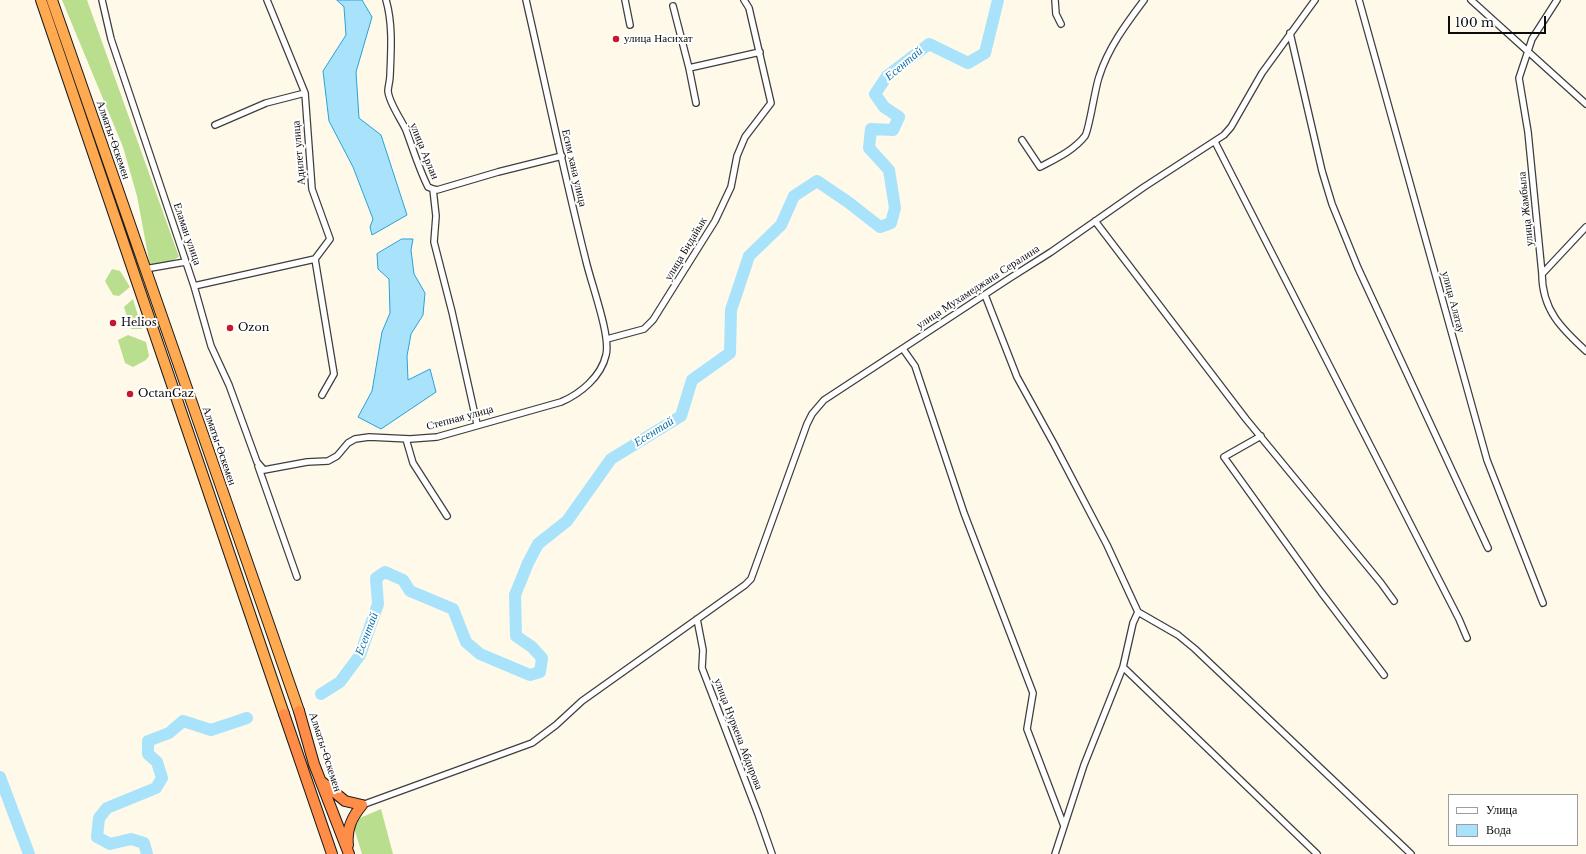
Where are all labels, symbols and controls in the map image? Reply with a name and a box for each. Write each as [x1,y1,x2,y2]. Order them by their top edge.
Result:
scale bar [1450,8,1548,34]
text: 100 m [1455,15,1494,30]
place label: улица Насихат [624,32,693,46]
marker: улица Насихат [611,34,621,44]
water label: Есентай [882,44,926,84]
street label: Алматы-Өскемен [93,99,133,181]
street label: Адилет улица [290,120,308,186]
street label: улица Арлан [407,121,441,181]
street label: Есим хана улица [559,128,589,208]
street label: улица Жамбыла [1516,171,1536,247]
street label: Еламан улица [170,201,204,267]
street label: улица Бидайык [662,215,710,283]
street label: улица Мухамеджана Сералина [914,242,1042,332]
street label: улица Алатау [1438,270,1468,334]
place label: Helios [121,316,157,330]
marker: Helios [108,318,118,328]
place label: Ozon [238,321,269,335]
marker: Ozon [225,323,235,333]
place label: OctanGaz [138,387,194,401]
marker: OctanGaz [125,389,135,399]
street label: Степная улица [425,403,495,433]
street label: Алматы-Өскемен [199,405,239,487]
water label: Есентай [631,414,677,450]
water label: Есентай [352,611,382,657]
street label: улица Нуркена Абдирова [711,676,765,792]
street label: Алматы-Өскемен [306,711,344,793]
legend [1448,794,1578,846]
text: Улица [1486,802,1517,817]
text: Вода [1486,822,1511,837]

